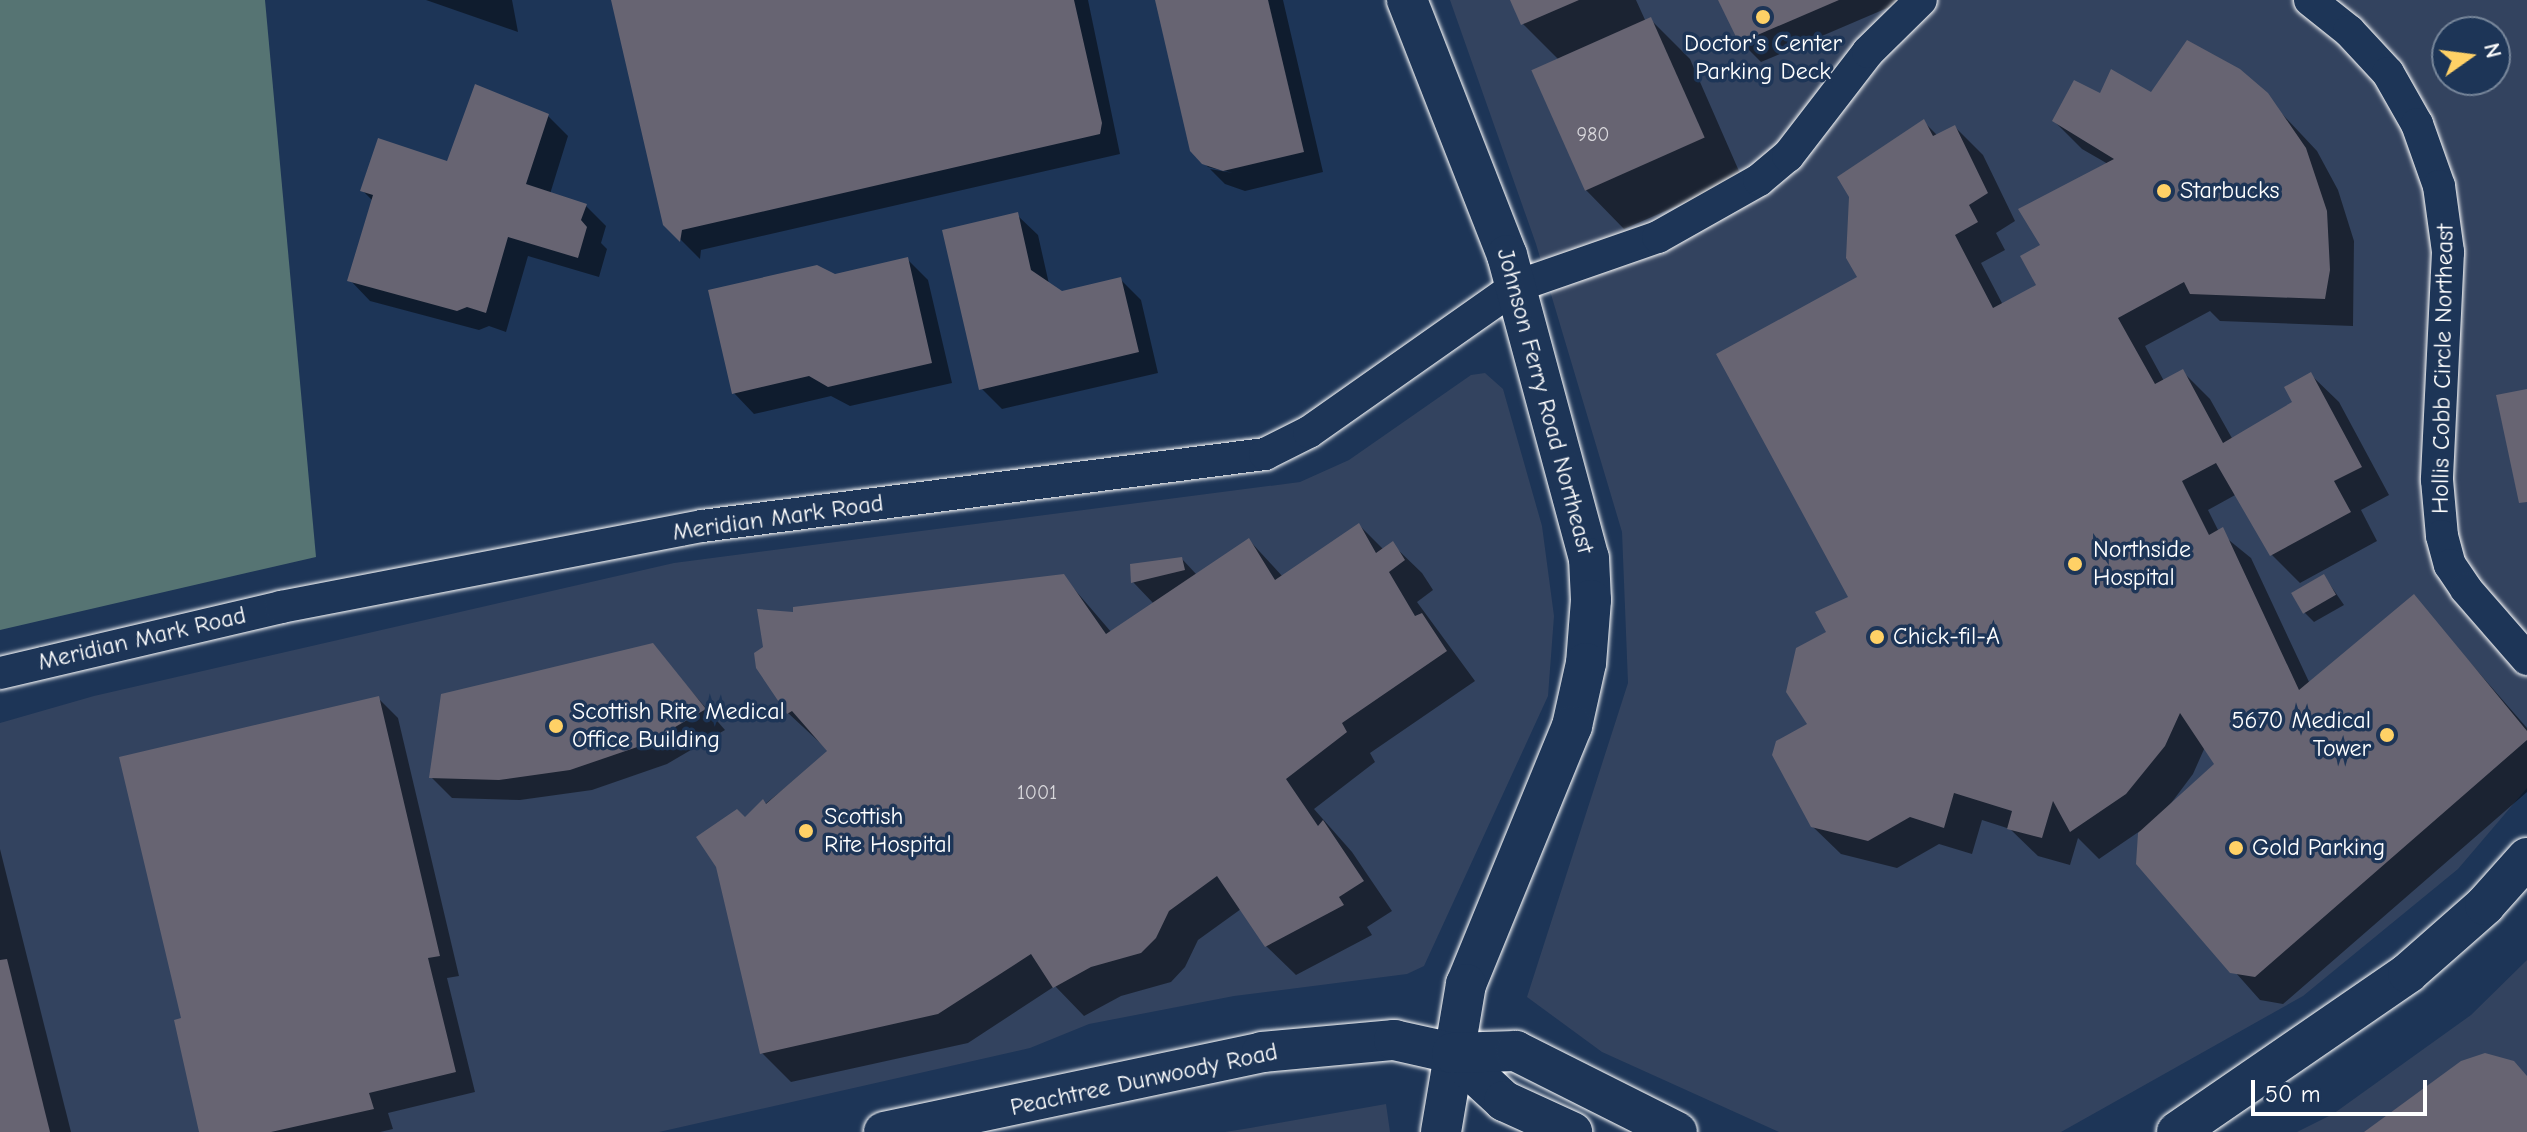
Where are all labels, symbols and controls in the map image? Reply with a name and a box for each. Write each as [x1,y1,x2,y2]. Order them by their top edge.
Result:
marker: Doctor's Center Parking Deck [1754,8,1772,26]
north arrow [2431,16,2511,96]
place label: Doctor's Center Parking Deck [1684,30,1842,86]
text: N [2478,41,2507,61]
house number: 980 [1576,122,1610,146]
place label: Starbucks [2180,177,2280,205]
marker: Starbucks [2155,182,2173,200]
street label: Hollis Cobb Circle Northeast [2426,224,2460,514]
street label: Johnson Ferry Road Northeast [1490,245,1600,557]
street label: Meridian Mark Road [671,489,885,547]
place label: Northside Hospital [2093,536,2191,592]
marker: Northside Hospital [2064,553,2086,575]
street label: Meridian Mark Road [35,601,249,677]
place label: Chick-fil-A [1893,623,2000,651]
marker: Chick-fil-A [1868,628,1886,646]
place label: Scottish Rite Medical Office Building [572,698,785,754]
place label: 5670 Medical Tower [2231,707,2371,763]
marker: Scottish Rite Medical Office Building [547,717,565,735]
marker: 5670 Medical Tower [2378,726,2396,744]
house number: 1001 [1017,780,1057,804]
place label: Scottish Rite Hospital [824,803,952,859]
marker: Scottish Rite Hospital [795,820,817,842]
place label: Gold Parking [2252,834,2385,862]
marker: Gold Parking [2227,839,2245,857]
street label: Peachtree Dunwoody Road [1008,1038,1280,1122]
scale bar [2255,1064,2431,1114]
text: 50 m [2265,1080,2321,1108]

